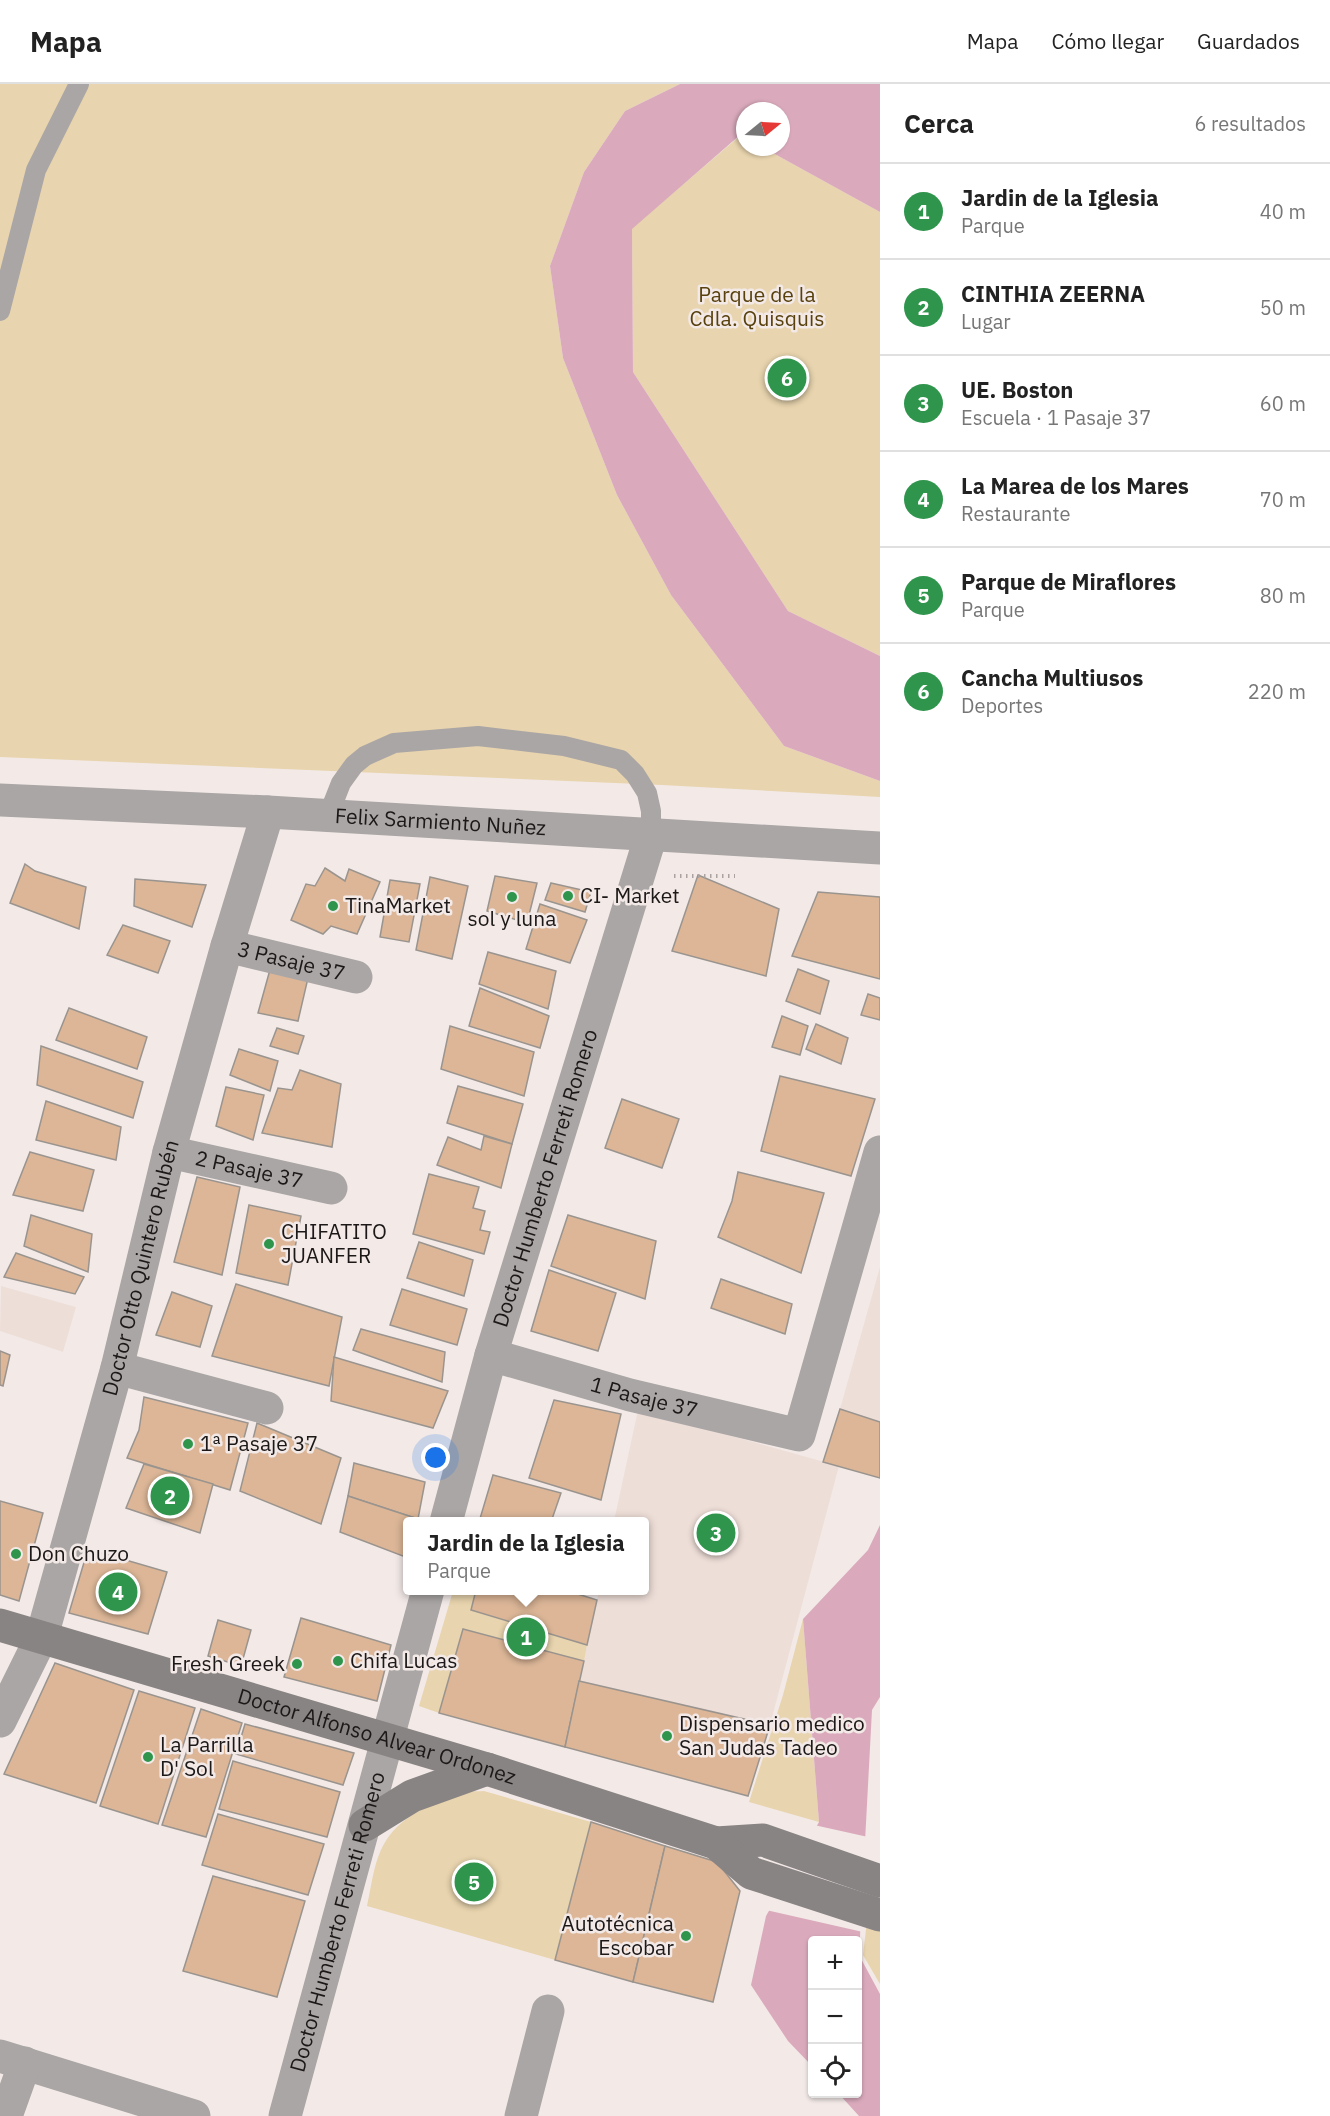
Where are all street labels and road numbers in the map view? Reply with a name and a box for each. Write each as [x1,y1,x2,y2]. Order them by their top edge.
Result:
street label: Felix Sarmiento Nuñez [334,801,547,841]
street label: 3 Pasaje 37 [235,934,348,987]
street label: Doctor Humberto Ferreti Romero [485,1025,603,1330]
street label: Doctor Otto Quintero Rubén [95,1136,185,1399]
street label: 2 Pasaje 37 [193,1143,306,1194]
street label: 1 Pasaje 37 [587,1369,701,1424]
street label: Doctor Alfonso Alvear Ordonez [235,1681,520,1791]
street label: Doctor Humberto Ferreti Romero [283,1768,391,2075]

